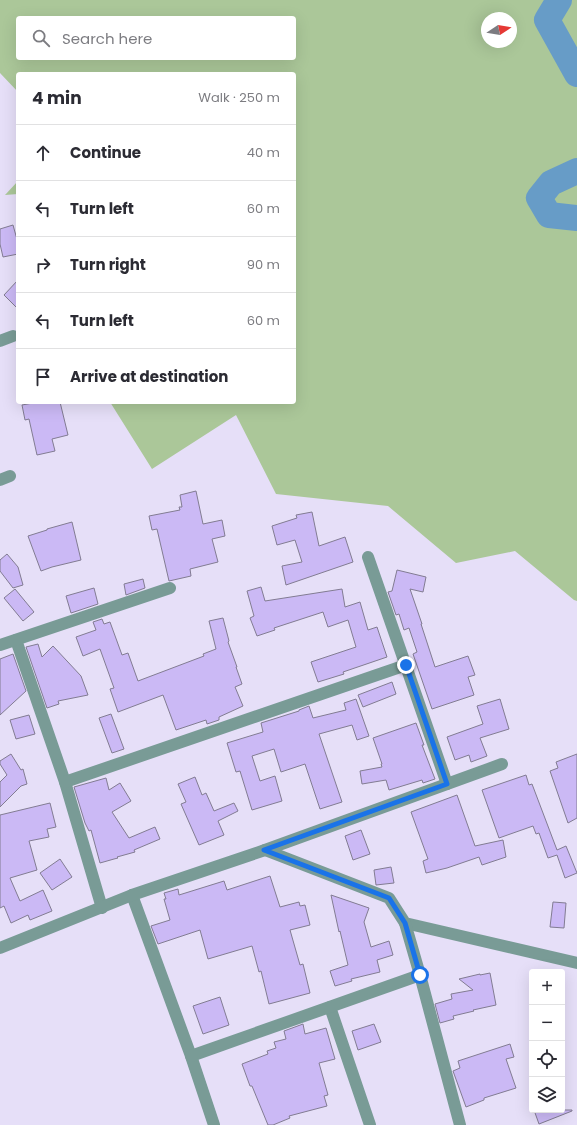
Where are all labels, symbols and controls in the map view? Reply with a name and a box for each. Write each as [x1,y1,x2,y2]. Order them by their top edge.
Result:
north arrow [481,12,517,48]
search box [16,16,296,60]
icon: search [30,27,52,49]
text: Search here [62,28,152,49]
text: 4 min [32,86,82,110]
text: Walk · 250 m [198,88,280,107]
icon: ahead [32,142,54,164]
text: Continue [70,142,141,163]
text: 40 m [247,143,280,162]
icon: left [32,198,54,220]
text: Turn left [70,198,134,219]
text: 60 m [247,199,280,218]
icon: right [32,254,54,276]
text: Turn right [70,254,146,275]
text: 90 m [247,255,280,274]
icon: left [32,310,54,332]
text: Turn left [70,310,134,331]
text: 60 m [247,311,280,330]
icon: arrive [32,366,54,388]
text: Arrive at destination [70,366,228,387]
route end [397,656,415,674]
route start [411,966,429,984]
map controls [529,969,565,1113]
button: + [529,969,565,1005]
button: − [529,1005,565,1041]
button: locate [529,1041,565,1077]
button: layers [529,1077,565,1113]

